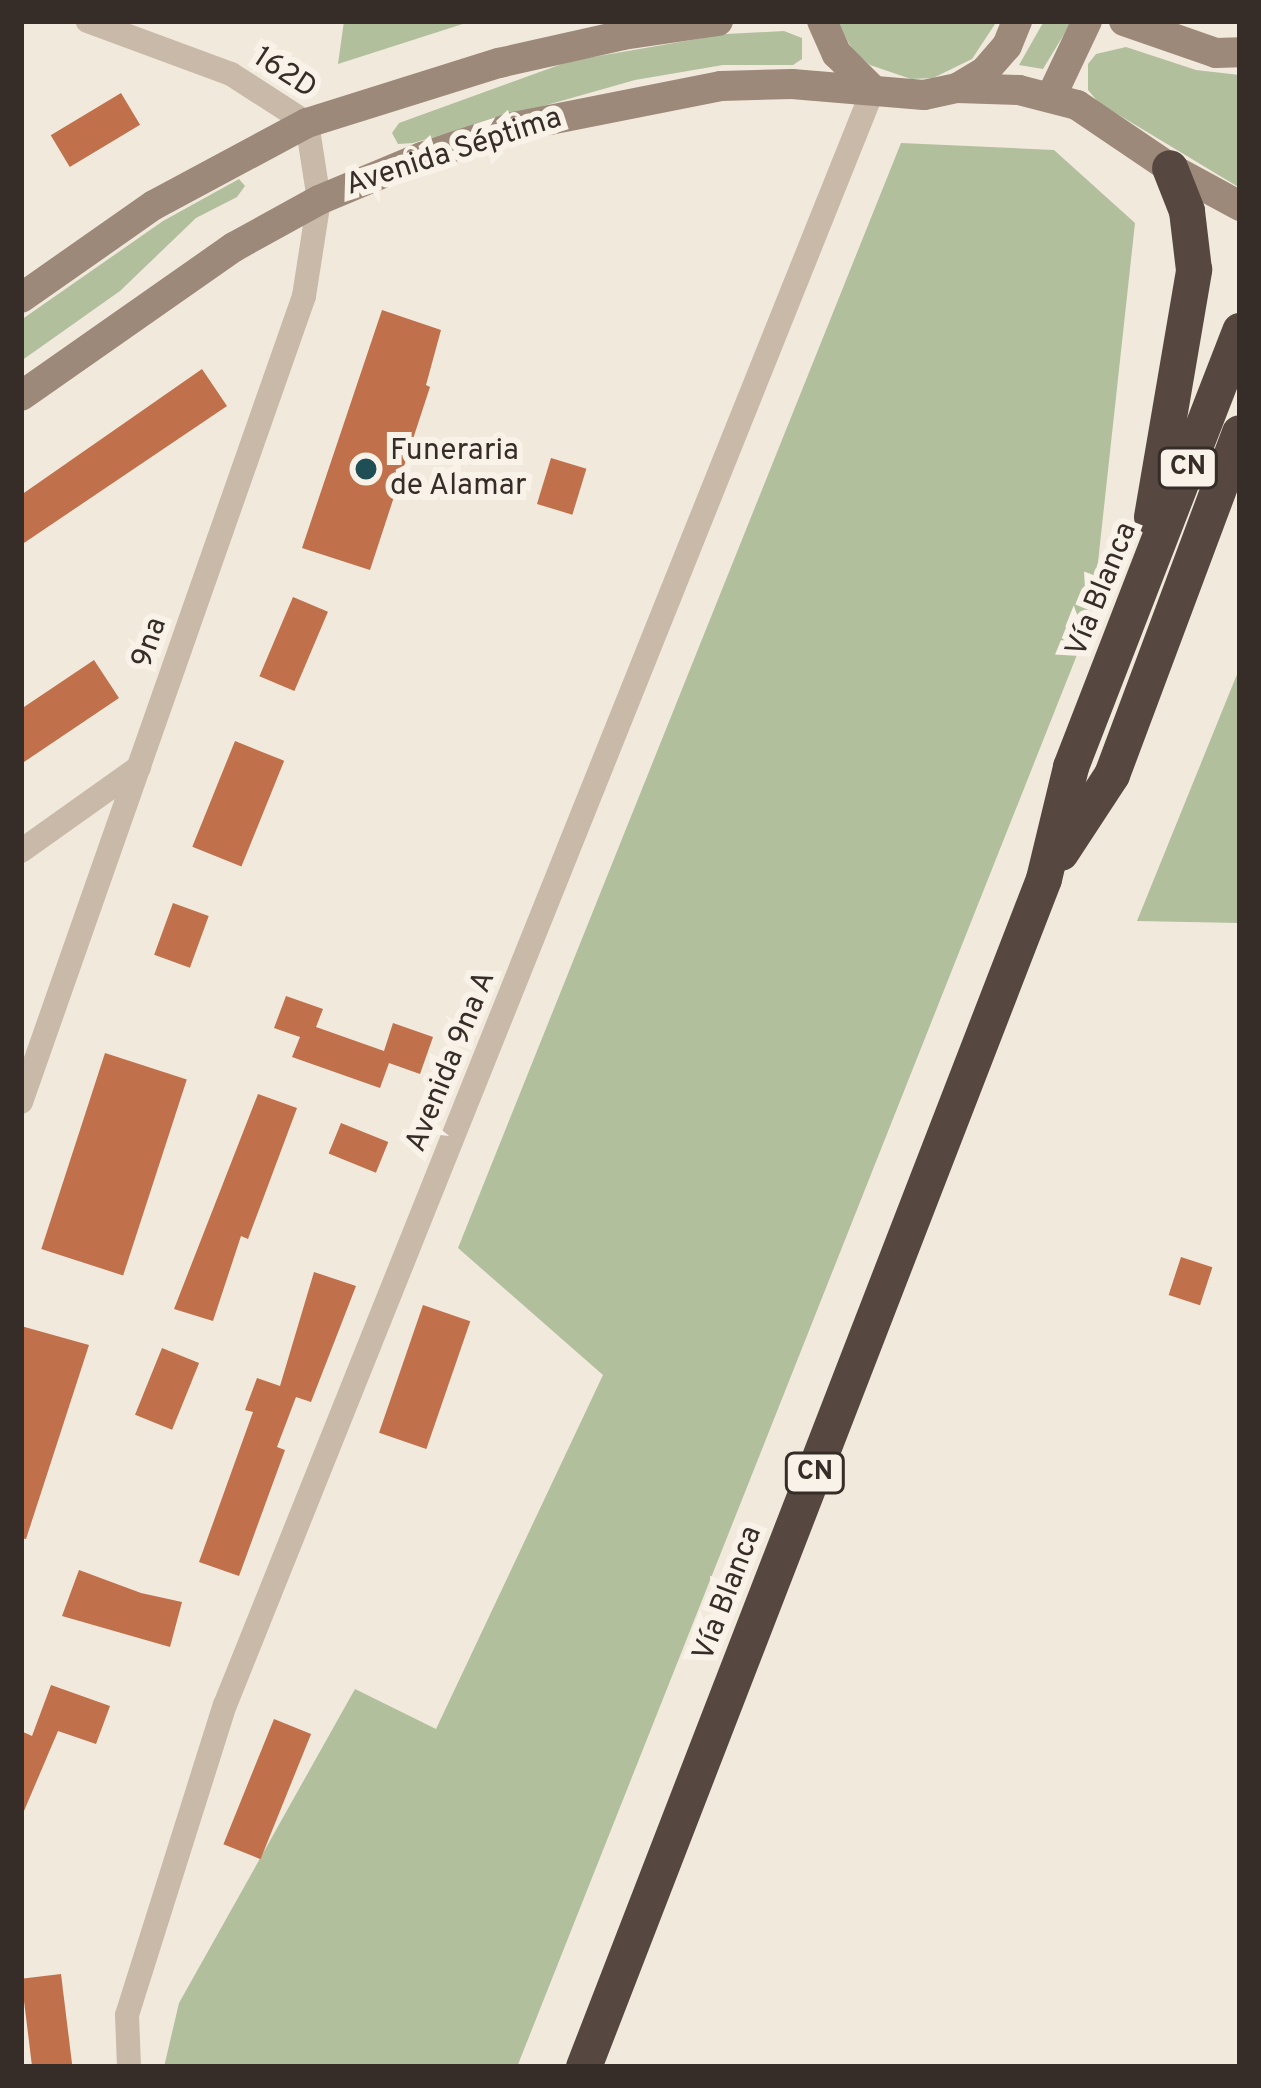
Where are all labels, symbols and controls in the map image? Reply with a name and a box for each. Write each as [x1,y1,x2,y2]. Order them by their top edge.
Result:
street label: 162D [246,40,322,108]
street label: Avenida Séptima [342,101,566,205]
place label: Funeraria de Alamar [390,434,528,504]
road number: CN [1155,447,1221,489]
marker: Funeraria de Alamar [353,456,379,482]
street label: Vía Blanca [1060,518,1146,662]
street label: 9na [126,613,176,673]
street label: Avenida 9na A [399,966,505,1158]
road number: CN [782,1452,848,1494]
street label: Vía Blanca [687,1521,771,1667]

